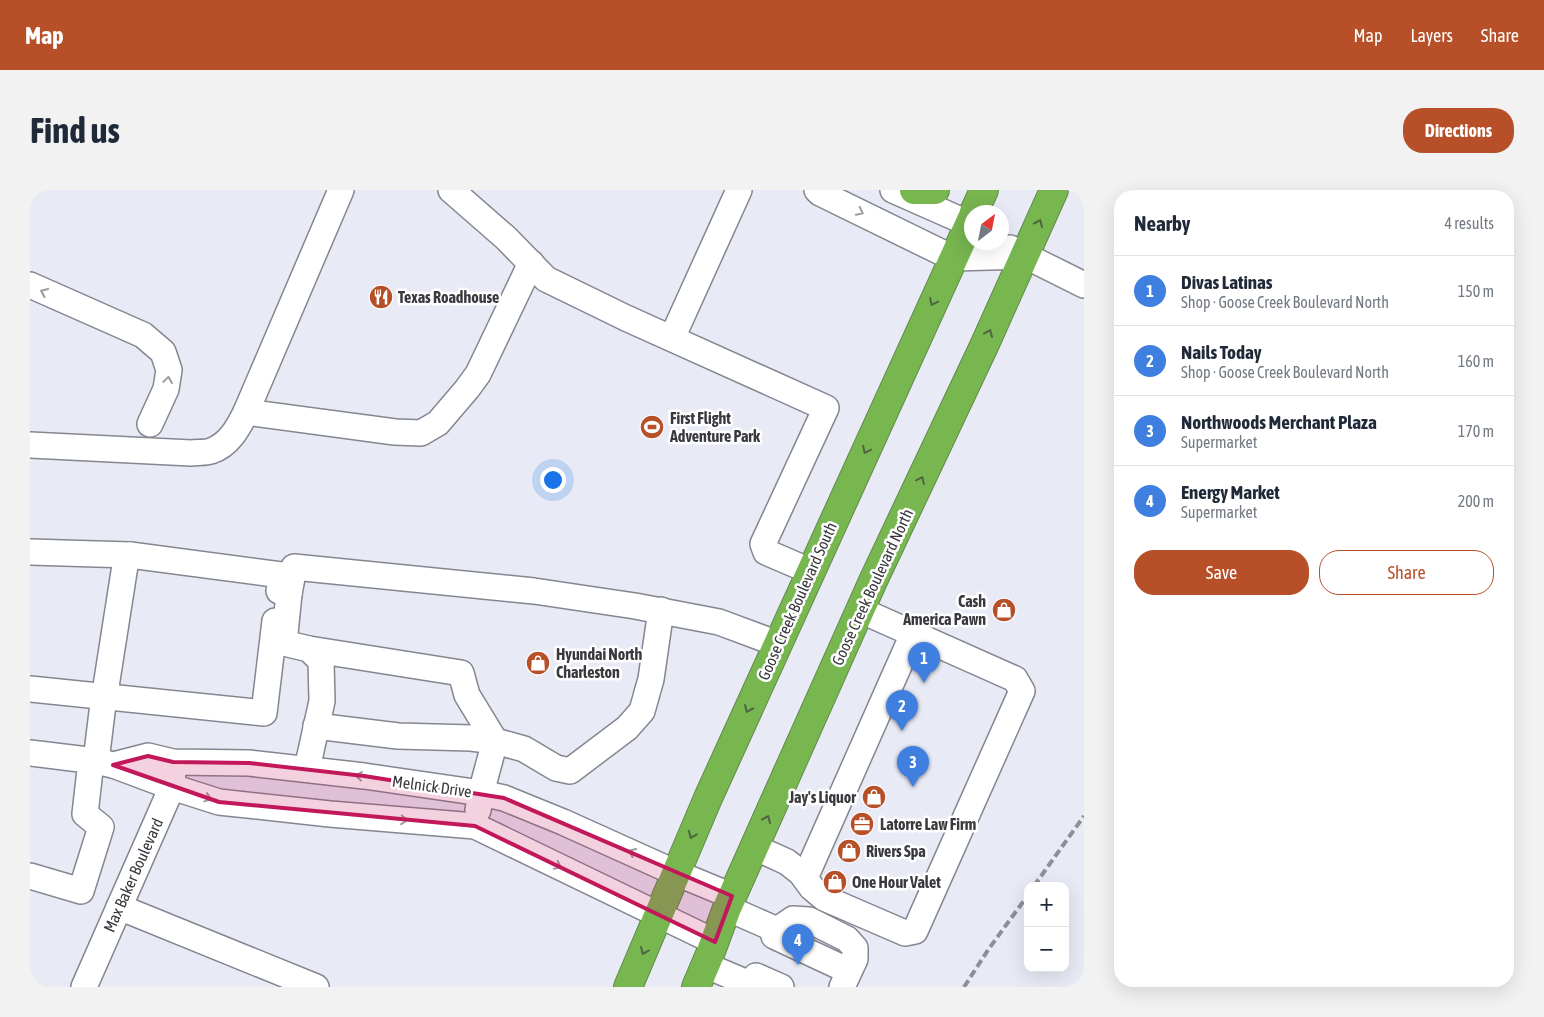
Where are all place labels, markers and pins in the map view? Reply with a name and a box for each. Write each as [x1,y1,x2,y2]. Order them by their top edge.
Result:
restaurant icon: Texas Roadhouse [368,284,394,310]
place label: Texas Roadhouse [398,288,499,306]
place label: First Flight Adventure Park [669,409,761,445]
sports icon: First Flight Adventure Park [639,414,665,440]
place label: Cash America Pawn [902,592,986,628]
shop icon: Cash America Pawn [991,597,1017,623]
pin: 1 [908,642,940,683]
place label: Hyundai North Charleston [556,645,642,681]
shop icon: Hyundai North Charleston [525,650,551,676]
pin: 2 [886,690,918,731]
pin: 3 [897,746,929,787]
shop icon: Jay's Liquor [861,784,887,810]
place label: Jay's Liquor [788,788,856,806]
office icon: Latorre Law Firm [849,811,875,837]
place label: Latorre Law Firm [880,815,976,833]
shop icon: Rivers Spa [836,838,862,864]
place label: Rivers Spa [866,842,926,860]
shop icon: One Hour Valet [822,869,848,895]
place label: One Hour Valet [852,873,941,891]
pin: 4 [782,924,814,965]

